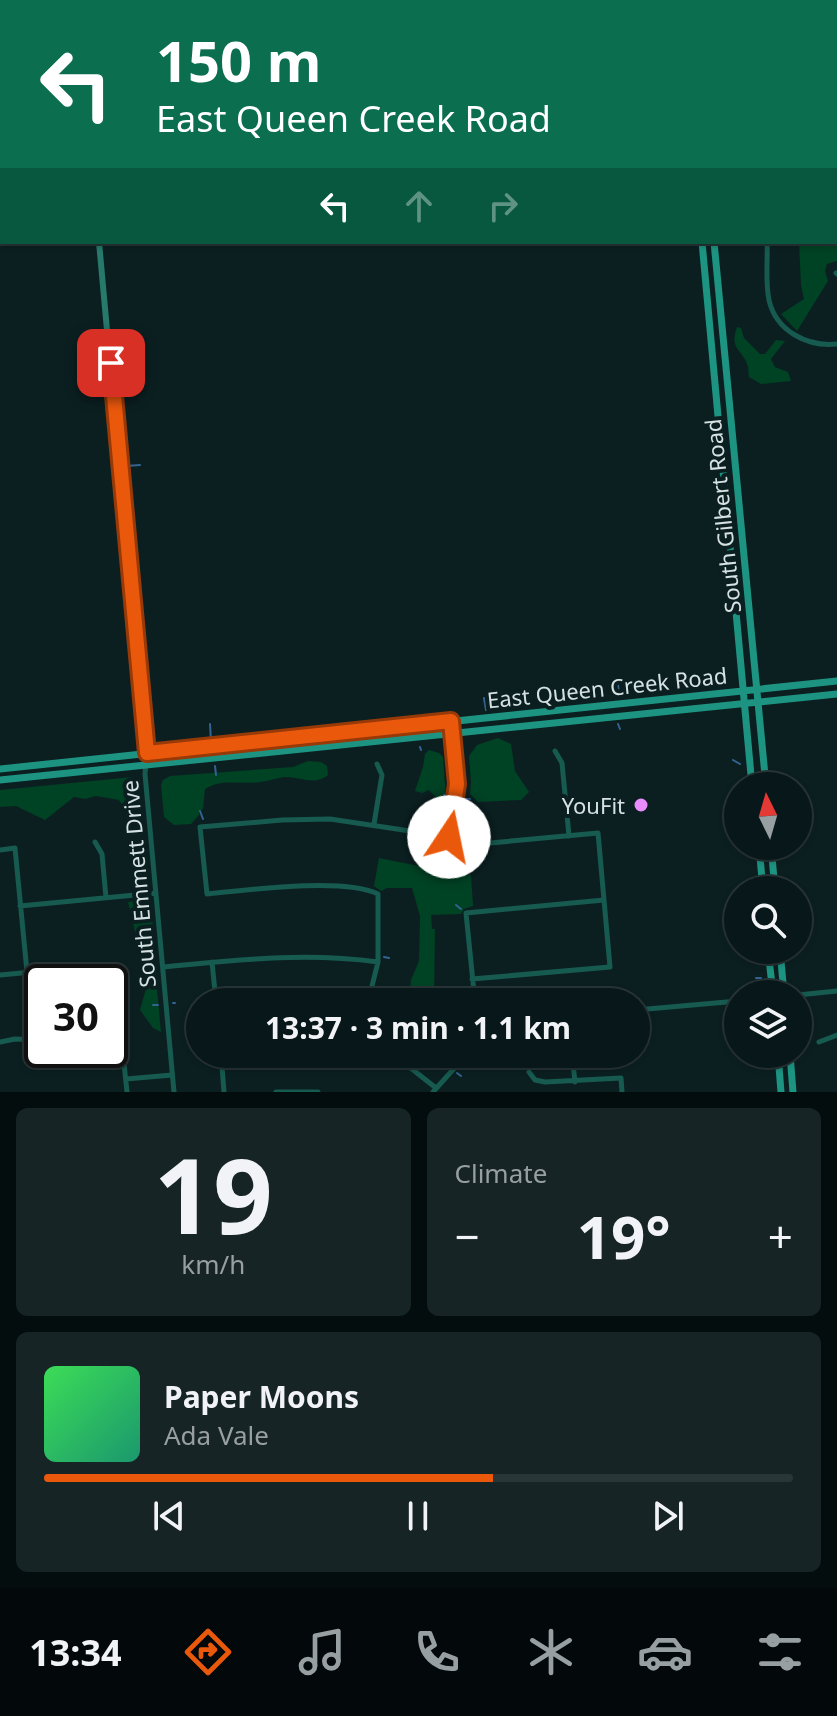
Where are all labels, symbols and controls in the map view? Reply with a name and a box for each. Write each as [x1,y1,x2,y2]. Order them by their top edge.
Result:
text: 150 m [156,22,321,98]
icon: left [24,32,128,136]
text: East Queen Creek Road [156,94,551,143]
icon: left [313,184,357,228]
icon: ahead [397,184,441,228]
icon: right [481,184,525,228]
pin [77,329,145,397]
icon: arrive [89,341,133,385]
street label: South Gilbert Road [697,417,747,615]
street label: East Queen Creek Road [485,659,729,715]
north arrow [724,772,812,860]
map controls [724,772,812,1068]
street label: South Emmett Drive [114,779,162,989]
place label: YouFit [562,790,625,820]
position arrow [407,795,491,879]
marker: YouFit [632,796,650,814]
button: search [724,876,812,964]
speed limit sign: 30 [24,964,128,1068]
button: layers [724,980,812,1068]
text: 13:37 · 3 min · 1.1 km [265,1007,571,1048]
text: 19 [154,1123,273,1264]
text: Climate [455,1155,547,1191]
text: 19° [577,1195,671,1277]
text: − [455,1206,480,1266]
text: + [768,1206,793,1266]
text: km/h [181,1246,245,1282]
text: Paper Moons [164,1376,359,1417]
text: Ada Vale [164,1417,269,1453]
icon: previous [147,1494,191,1538]
icon: pause [396,1494,440,1538]
icon: next [646,1494,690,1538]
icon: directions [180,1624,236,1680]
icon: music [294,1624,350,1680]
icon: phone [409,1624,465,1680]
icon: climate [523,1624,579,1680]
icon: car [637,1624,693,1680]
icon: filters [752,1624,808,1680]
text: 13:34 [29,1628,122,1677]

